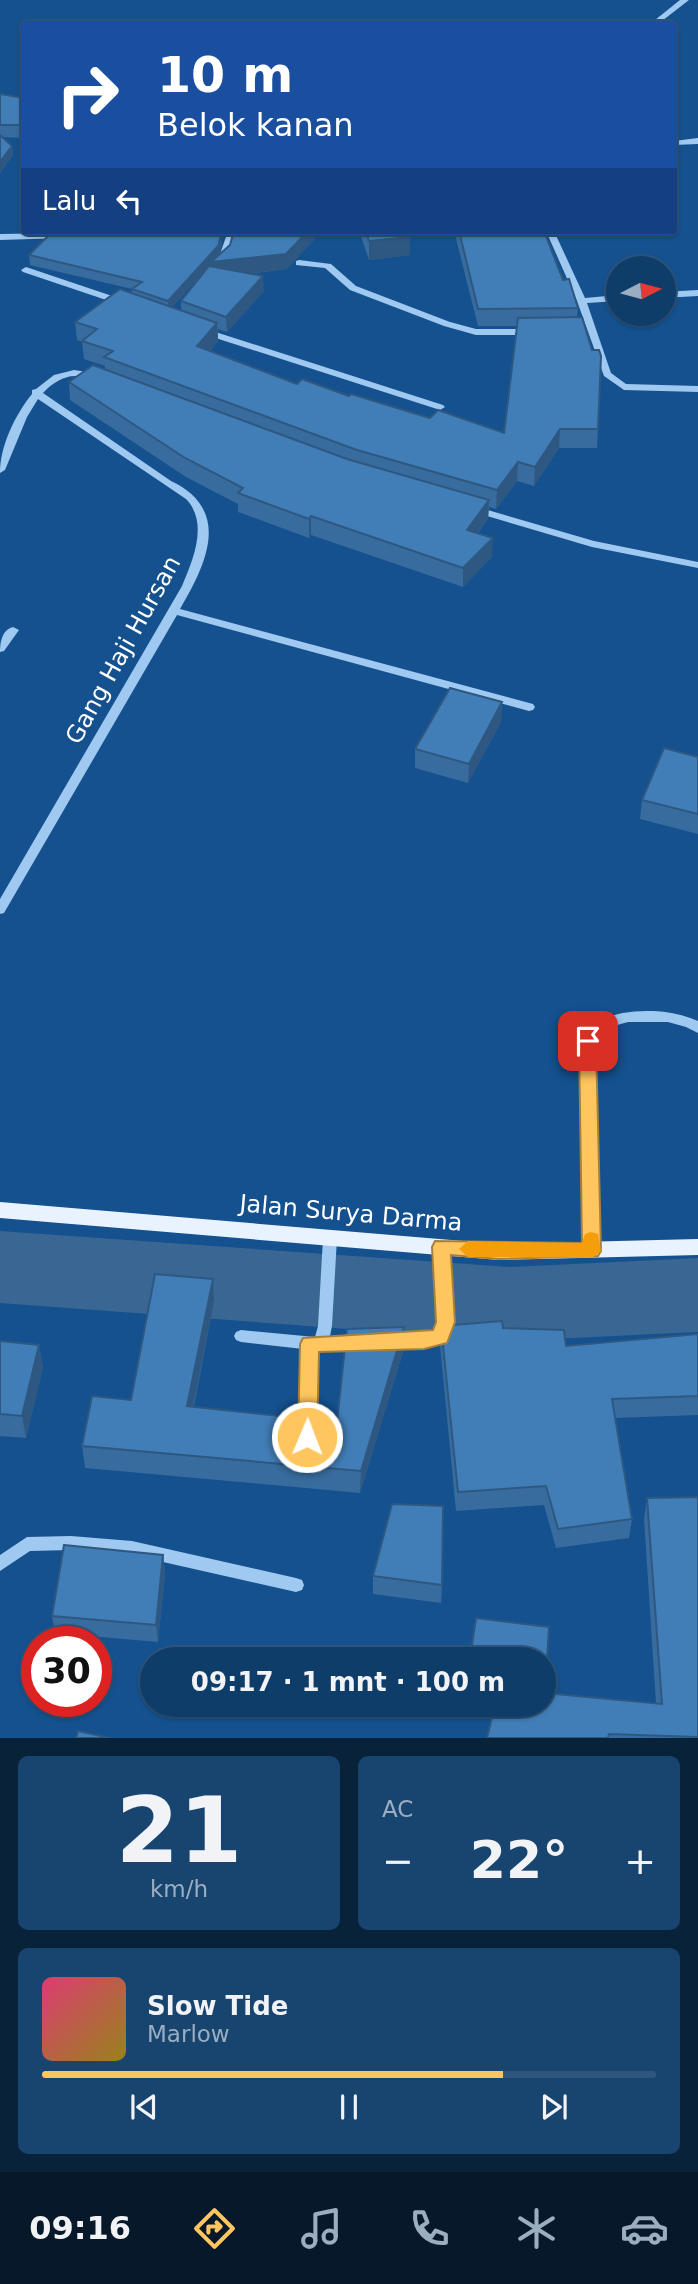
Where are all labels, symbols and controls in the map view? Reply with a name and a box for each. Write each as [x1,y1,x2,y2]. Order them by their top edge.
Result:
text: 10 m [157,47,293,104]
icon: right [42,49,133,140]
text: Belok kanan [157,106,354,144]
icon: left [110,182,148,220]
text: Lalu [42,186,96,216]
north arrow [606,256,676,326]
map controls [606,256,676,326]
street label: Gang Haji Hursan [60,551,186,749]
pin [558,1011,618,1071]
icon: arrive [569,1022,607,1060]
street label: Jalan Surya Darma [236,1189,464,1237]
position arrow [270,1400,344,1474]
speed limit sign: 30 [21,1626,112,1717]
text: 09:17 · 1 mnt · 100 m [191,1667,505,1697]
text: 21 [116,1778,242,1883]
text: AC [382,1796,413,1822]
text: 22° [470,1830,568,1890]
text: − [382,1839,414,1883]
text: + [624,1839,656,1883]
text: km/h [150,1876,208,1902]
text: Slow Tide [147,1991,288,2021]
text: Marlow [147,2021,230,2047]
icon: previous [125,2088,163,2126]
icon: pause [330,2088,368,2126]
icon: next [535,2088,573,2126]
icon: directions [190,2204,239,2253]
icon: music [297,2204,346,2253]
icon: phone [405,2204,454,2253]
icon: climate [512,2204,561,2253]
icon: car [620,2204,669,2253]
text: 09:16 [29,2209,131,2247]

